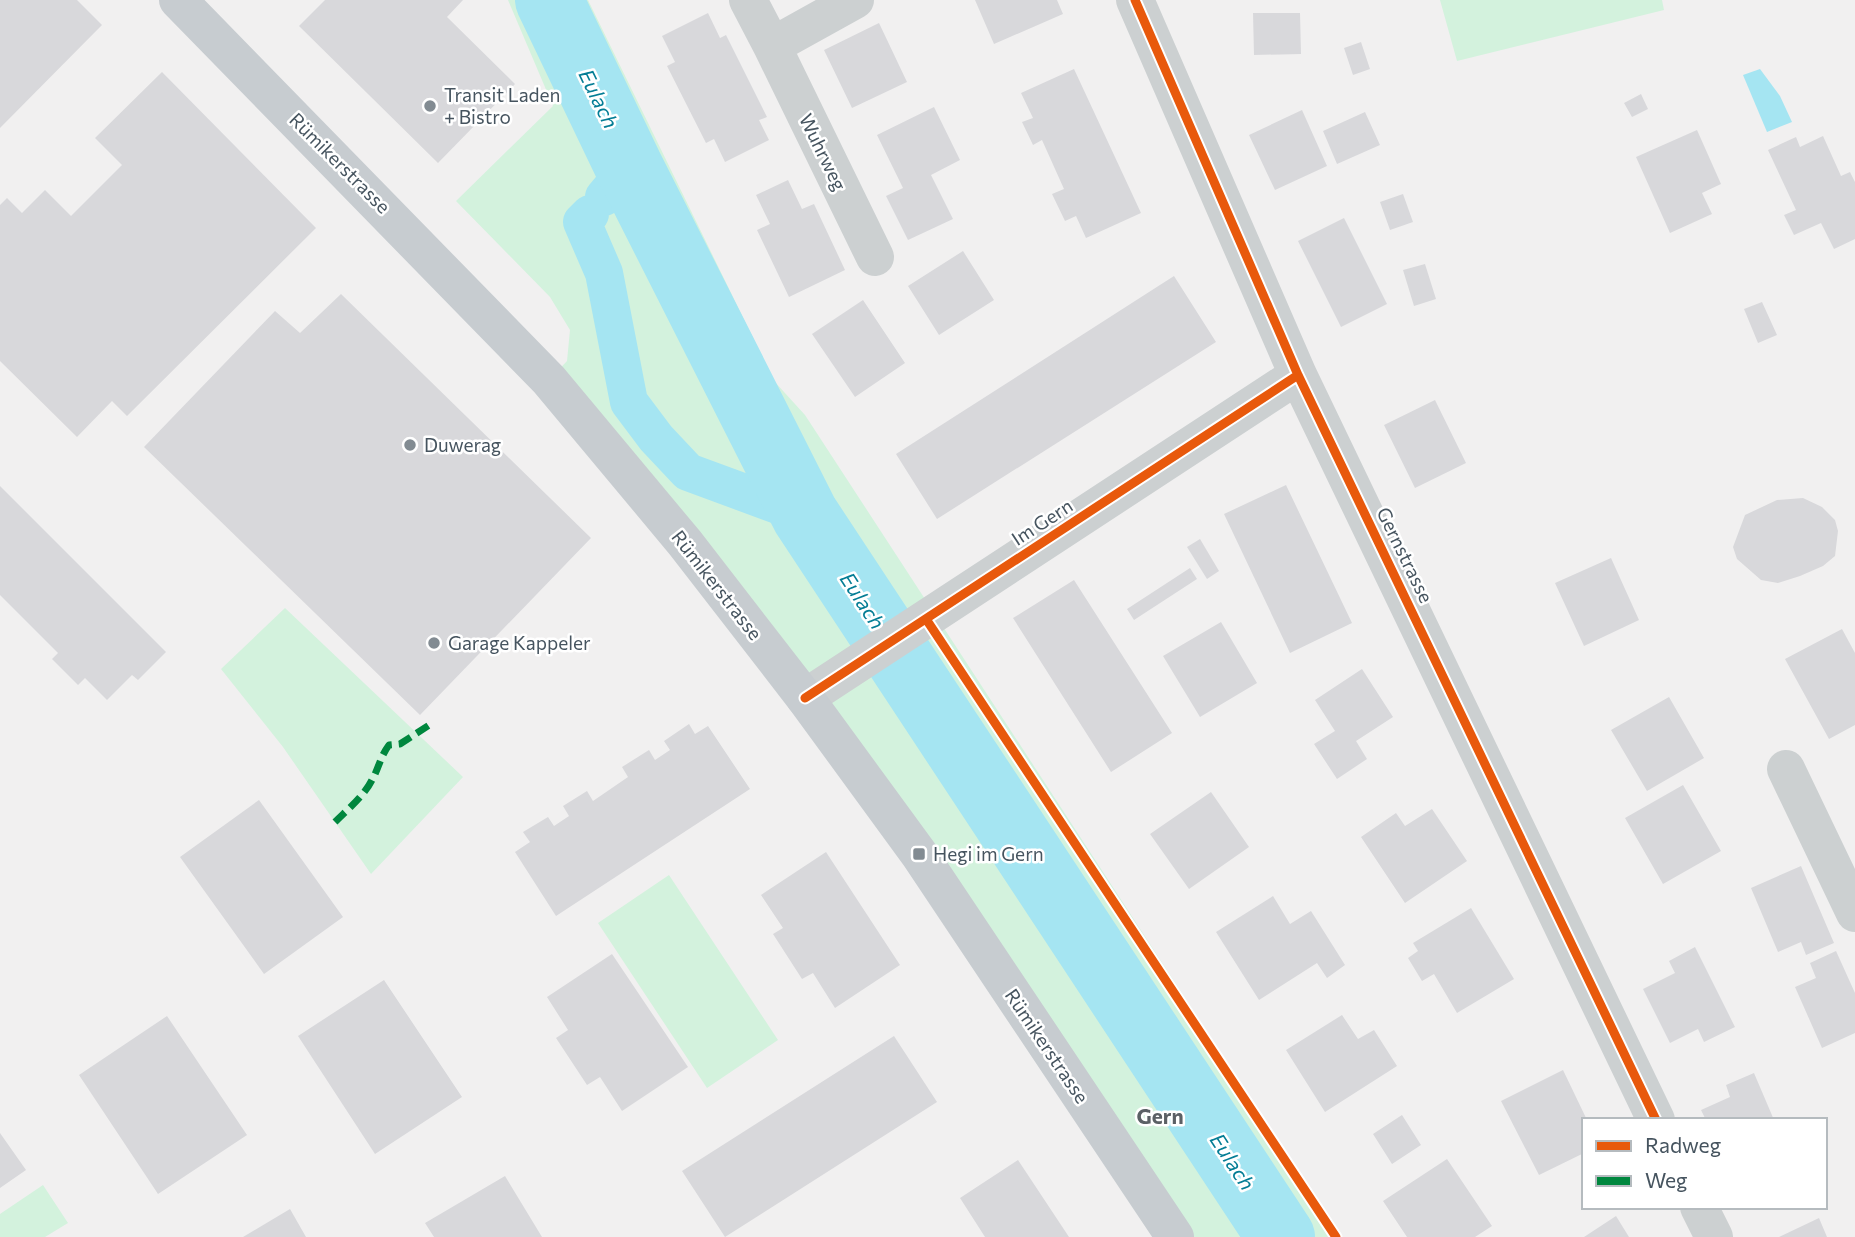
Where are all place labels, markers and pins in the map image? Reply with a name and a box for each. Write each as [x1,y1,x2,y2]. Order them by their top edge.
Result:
place label: Transit Laden + Bistro [444,83,560,128]
marker: Transit Laden + Bistro [422,98,438,114]
place label: Duwerag [424,433,501,456]
marker: Duwerag [402,437,418,453]
place label: Garage Kappeler [448,631,591,654]
marker: Garage Kappeler [426,635,442,651]
place label: Hegi im Gern [933,842,1044,865]
marker: Hegi im Gern [911,846,927,862]

